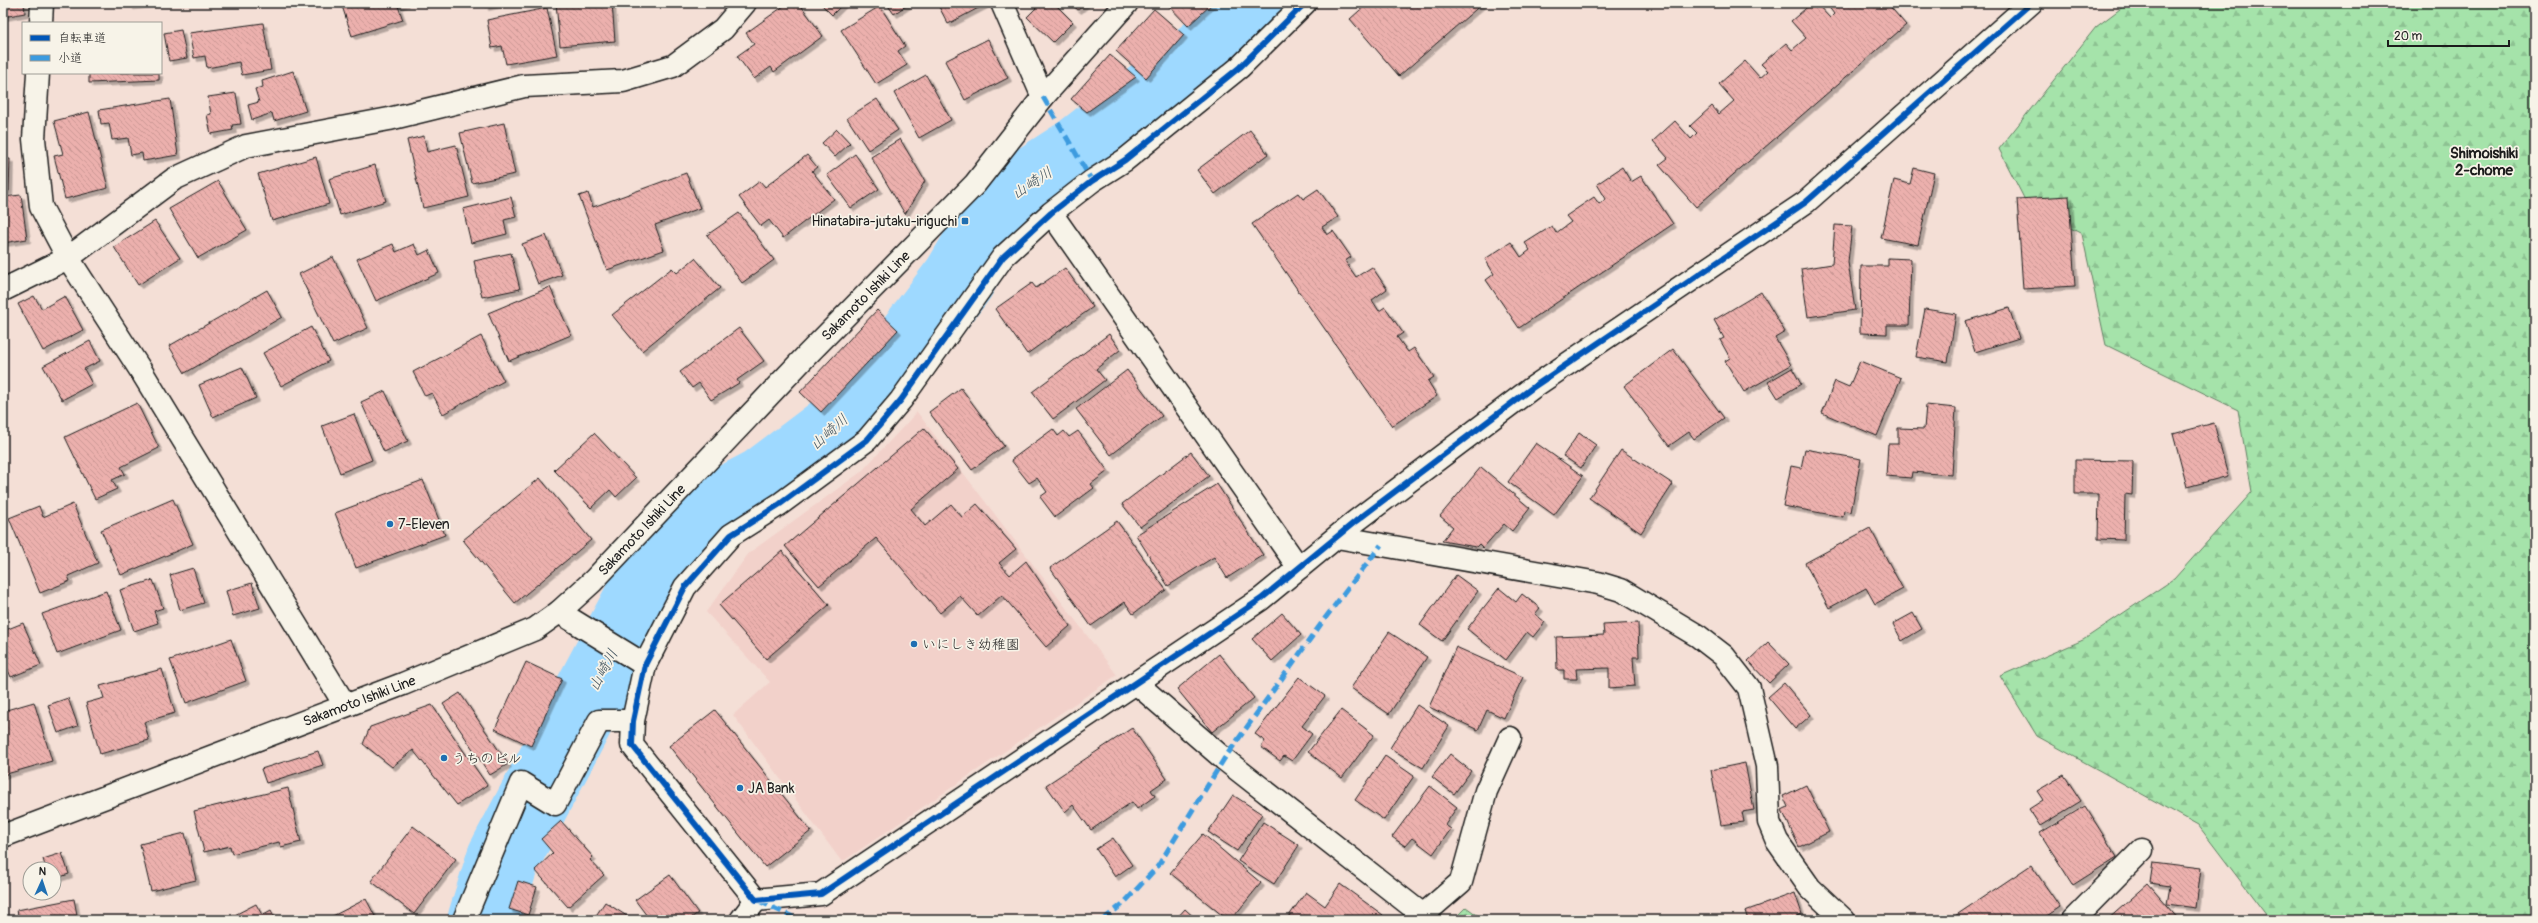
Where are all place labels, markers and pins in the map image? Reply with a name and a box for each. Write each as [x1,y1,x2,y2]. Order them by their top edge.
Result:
place label: Hinatabira-jutaku-iriguchi [811,213,958,230]
marker: Hinatabira-jutaku-iriguchi [960,216,970,226]
place label: 7-Eleven [398,516,450,533]
marker: 7-Eleven [385,519,395,529]
place label: いにしき幼稚園 [922,636,1020,653]
marker: いにしき幼稚園 [909,639,919,649]
place label: うちのビル [452,750,522,767]
marker: うちのビル [439,753,449,763]
place label: JA Bank [748,780,795,797]
marker: JA Bank [735,783,745,793]

